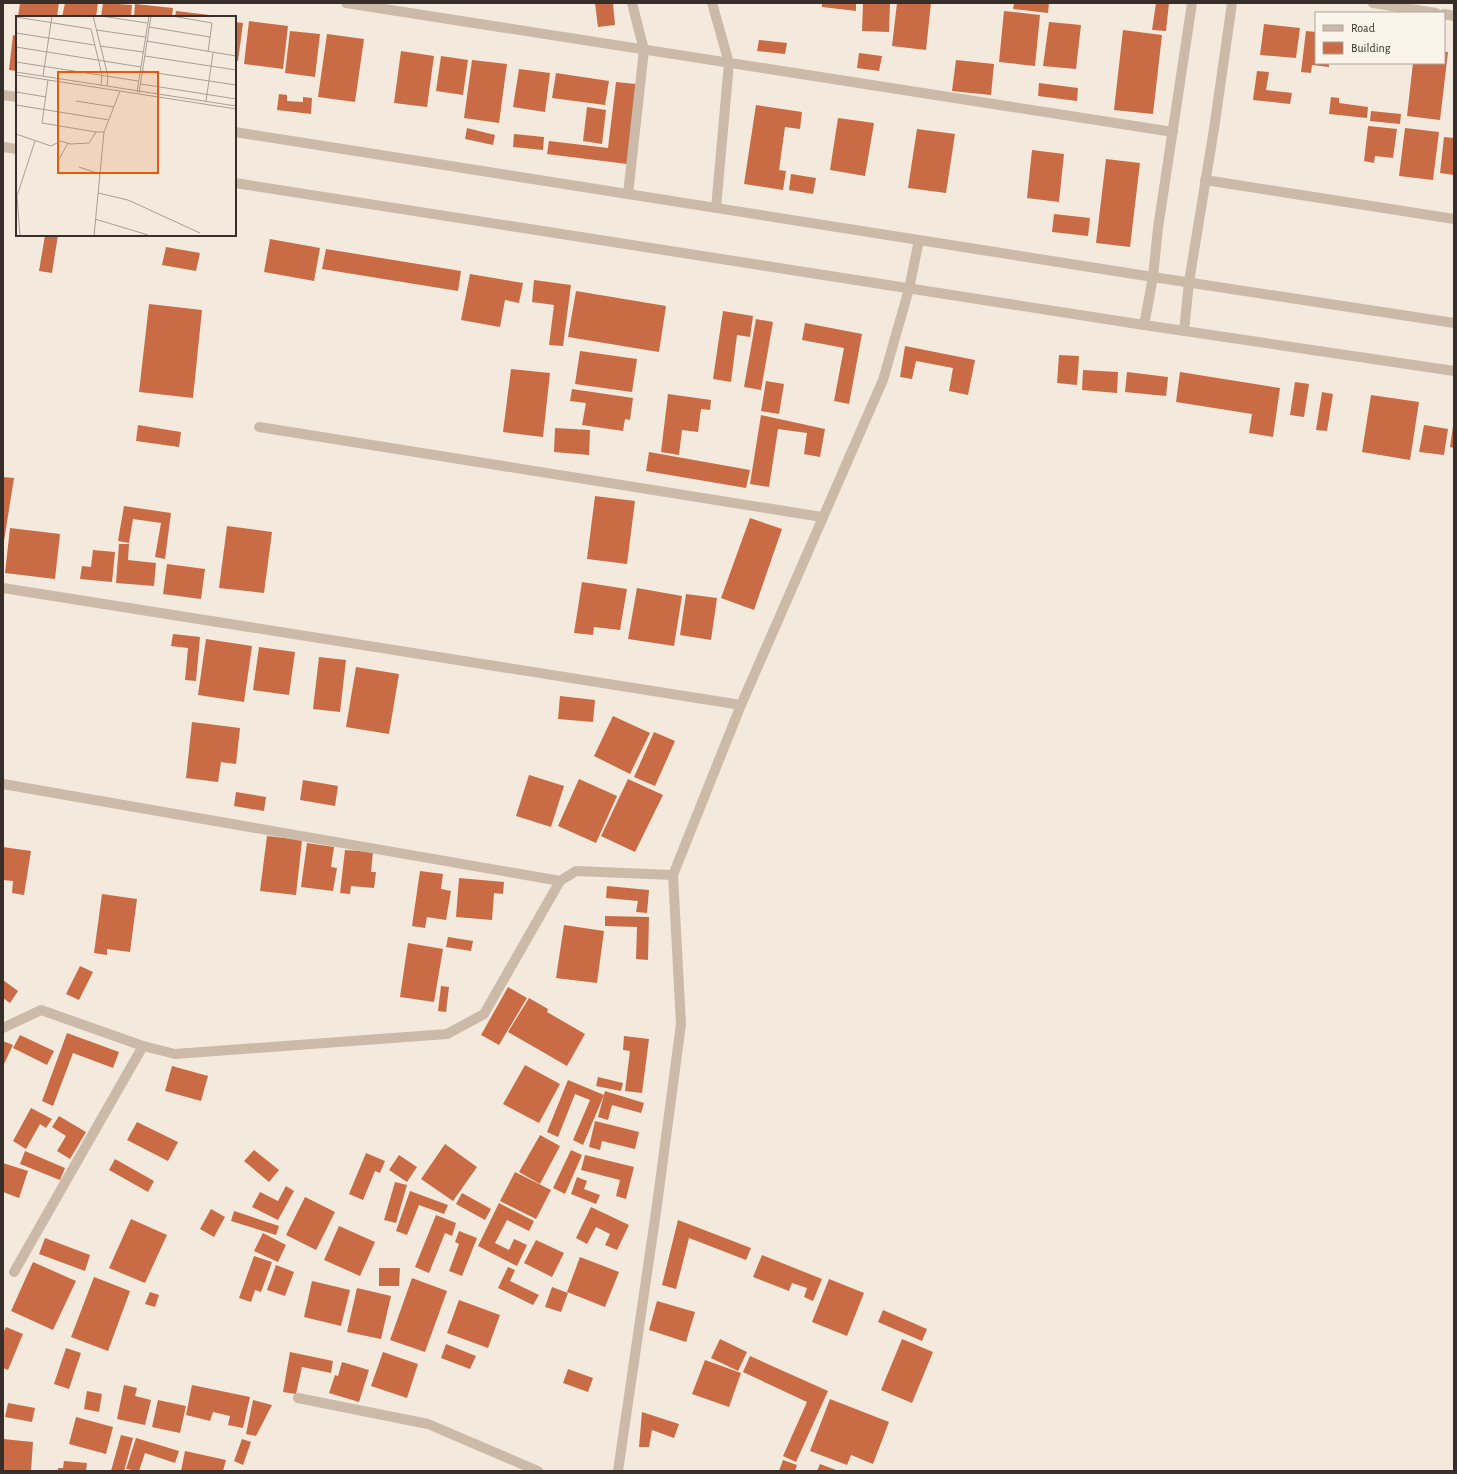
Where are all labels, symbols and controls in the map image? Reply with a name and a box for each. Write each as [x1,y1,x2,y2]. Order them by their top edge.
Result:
legend [1315,12,1445,64]
inset map [16,16,236,236]
text: Road [1351,22,1375,34]
text: Building [1351,42,1391,54]

